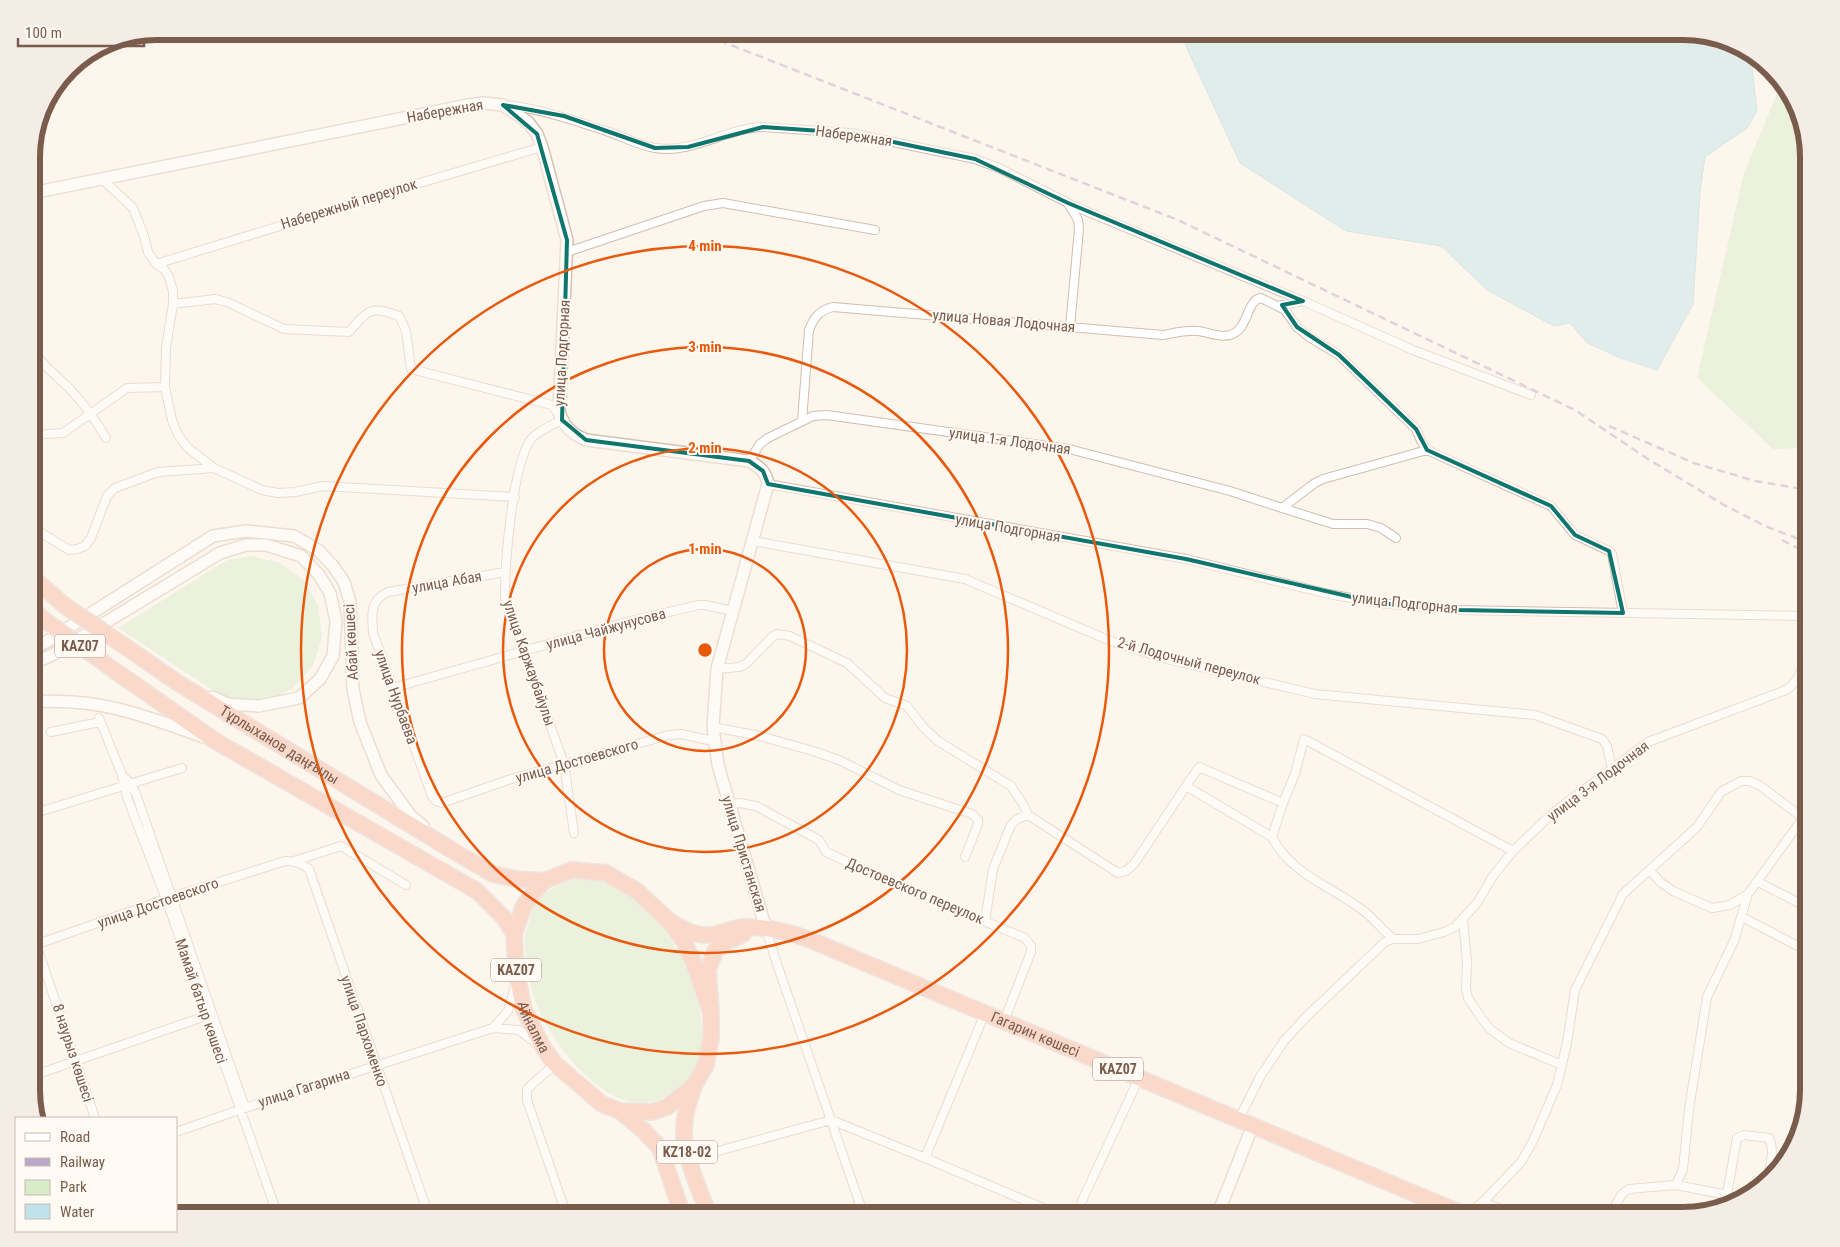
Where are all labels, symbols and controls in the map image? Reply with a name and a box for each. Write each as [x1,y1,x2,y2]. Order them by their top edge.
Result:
scale bar [18,15,144,47]
text: 100 m [25,24,62,42]
street label: Набережная [405,95,485,127]
street label: Набережная [815,122,893,150]
street label: Набережный переулок [279,175,419,233]
text: 4 min [688,237,722,255]
street label: улица Подгорная [550,299,574,407]
street label: улица Новая Лодочная [932,306,1076,336]
text: 3 min [688,338,722,356]
street label: улица 1-я Лодочная [948,424,1072,458]
text: 2 min [688,439,722,457]
street label: улица Подгорная [954,510,1062,546]
text: 1 min [688,540,722,558]
street label: улица Абая [411,567,483,597]
street label: улица Подгорная [1351,588,1459,618]
street label: улица Каржаубайулы [499,598,559,728]
street label: Абай көшесі [340,603,362,681]
street label: улица Чайжунусова [544,604,668,654]
street label: 2-й Лодочный переулок [1115,633,1263,689]
road number: KAZ07 [55,634,105,658]
centre of rings [696,641,714,659]
street label: улица Нурбаева [371,647,421,747]
street label: Тұрлыханов даңғылы [216,702,342,788]
street label: улица Достоевского [514,735,640,787]
street label: улица 3-я Лодочная [1544,737,1652,825]
street label: улица Пристанская [718,794,770,914]
street label: Достоевского переулок [843,854,987,928]
street label: улица Достоевского [95,874,221,932]
street label: Мамай батыр көшесі [171,936,231,1066]
road number: KAZ07 [491,958,541,982]
street label: улица Пархоменко [337,973,391,1089]
street label: Айналма [513,1000,554,1056]
street label: 8 наурыз көшесі [49,1002,97,1104]
street label: Гагарин көшесі [988,1008,1082,1061]
road number: KAZ07 [1093,1058,1143,1080]
street label: улица Гагарина [256,1065,352,1111]
legend [15,1117,178,1232]
text: Road [60,1128,90,1146]
road number: KZ18-02 [657,1140,717,1164]
text: Railway [60,1153,105,1171]
text: Park [60,1178,87,1196]
text: Water [60,1203,95,1221]

